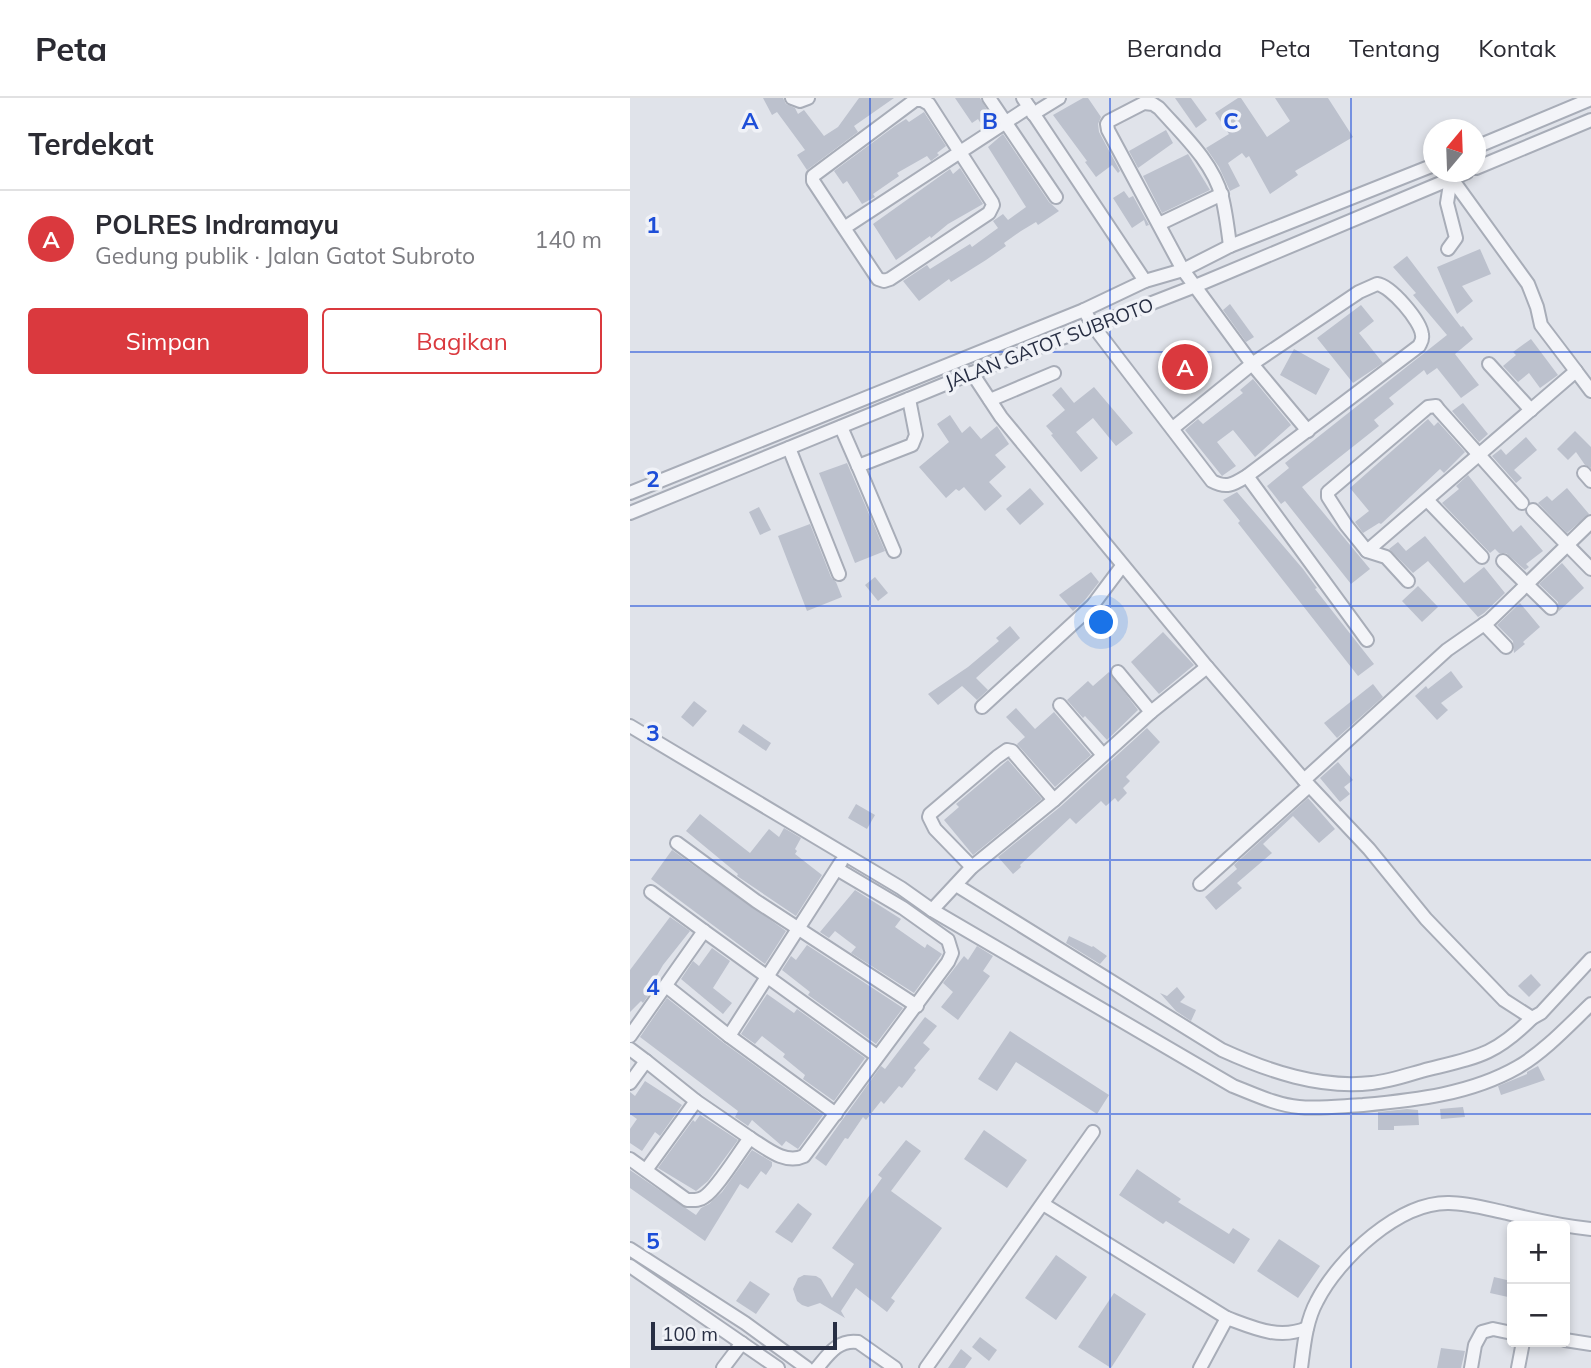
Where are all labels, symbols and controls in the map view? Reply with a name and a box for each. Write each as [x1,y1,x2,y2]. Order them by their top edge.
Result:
text: Peta [35,28,107,69]
text: Beranda [1127,33,1222,63]
text: Peta [1260,33,1311,63]
text: Tentang [1349,33,1440,63]
text: Kontak [1478,33,1556,63]
text: A [741,106,759,135]
text: B [982,106,998,135]
text: C [1223,106,1239,135]
north arrow [1423,119,1486,182]
text: Terdekat [28,125,154,163]
text: POLRES Indramayu [95,208,339,241]
text: 1 [646,210,660,239]
text: A [42,225,60,254]
text: 140 m [534,225,602,254]
text: Gedung publik · Jalan Gatot Subroto [95,241,475,270]
street label: JALAN GATOT SUBROTO [941,292,1157,394]
button: Simpan [28,308,308,374]
button: Bagikan [322,308,602,374]
pin: A [1162,341,1208,393]
text: 2 [646,464,660,493]
your location [1084,605,1118,639]
text: 3 [646,718,660,747]
text: 4 [646,972,660,1001]
map controls [1507,1221,1570,1347]
button: + [1507,1221,1570,1284]
text: 5 [646,1226,660,1255]
button: − [1507,1284,1570,1347]
scale bar [651,1319,836,1351]
text: 100 m [662,1322,718,1346]

